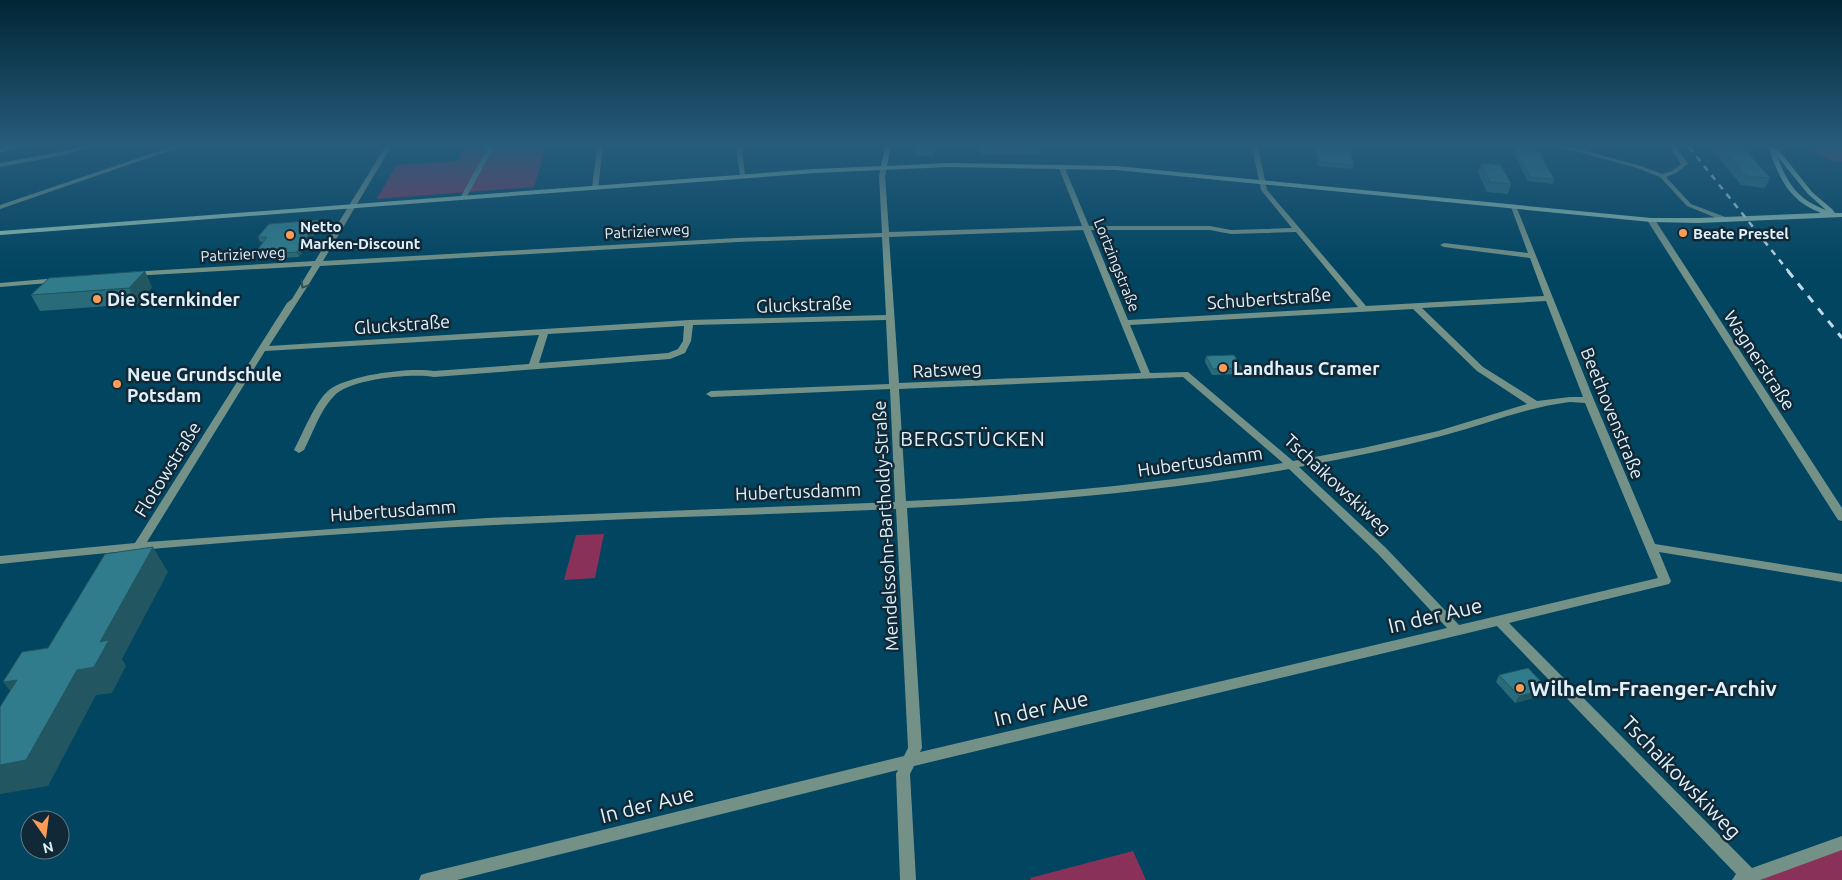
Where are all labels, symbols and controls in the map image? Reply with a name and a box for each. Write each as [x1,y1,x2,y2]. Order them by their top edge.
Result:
street label: Lortzingstraße [1091,216,1143,314]
place label: Netto Marken-Discount [300,218,421,252]
street label: Patrizierweg [604,220,690,242]
place label: Beate Prestel [1693,225,1789,242]
marker: Beate Prestel [1677,227,1689,239]
marker: Netto Marken-Discount [284,229,296,241]
street label: Patrizierweg [200,243,286,265]
one-way arrow [301,280,311,289]
street label: Schubertstraße [1206,284,1332,312]
place label: Die Sternkinder [107,289,241,309]
street label: Gluckstraße [756,292,852,316]
marker: Die Sternkinder [91,293,103,305]
street label: Wagnerstraße [1720,306,1800,414]
street label: Gluckstraße [353,311,451,337]
street label: Beethovenstraße [1578,344,1648,482]
street label: Ratsweg [912,357,982,381]
place label: Landhaus Cramer [1233,358,1380,378]
marker: Landhaus Cramer [1217,362,1229,374]
place label: Neue Grundschule Potsdam [127,364,282,405]
marker: Neue Grundschule Potsdam [111,378,123,390]
street label: Mendelssohn-Bartholdy-Straße [868,400,902,652]
street label: Flotowstraße [130,418,204,520]
district label: BERGSTÜCKEN [900,427,1046,450]
street label: Tschaikowskiweg [1281,430,1395,538]
street label: Hubertusdamm [1136,442,1264,480]
street label: Hubertusdamm [735,479,861,503]
street label: Hubertusdamm [329,496,457,524]
street label: In der Aue [1386,593,1484,637]
place label: Wilhelm-Fraenger-Archiv [1530,676,1777,700]
marker: Wilhelm-Fraenger-Archiv [1514,682,1526,694]
street label: In der Aue [992,686,1090,730]
street label: Tschaikowskiweg [1617,711,1747,843]
street label: In der Aue [597,781,697,827]
north arrow [20,810,70,860]
text: N [41,839,55,857]

